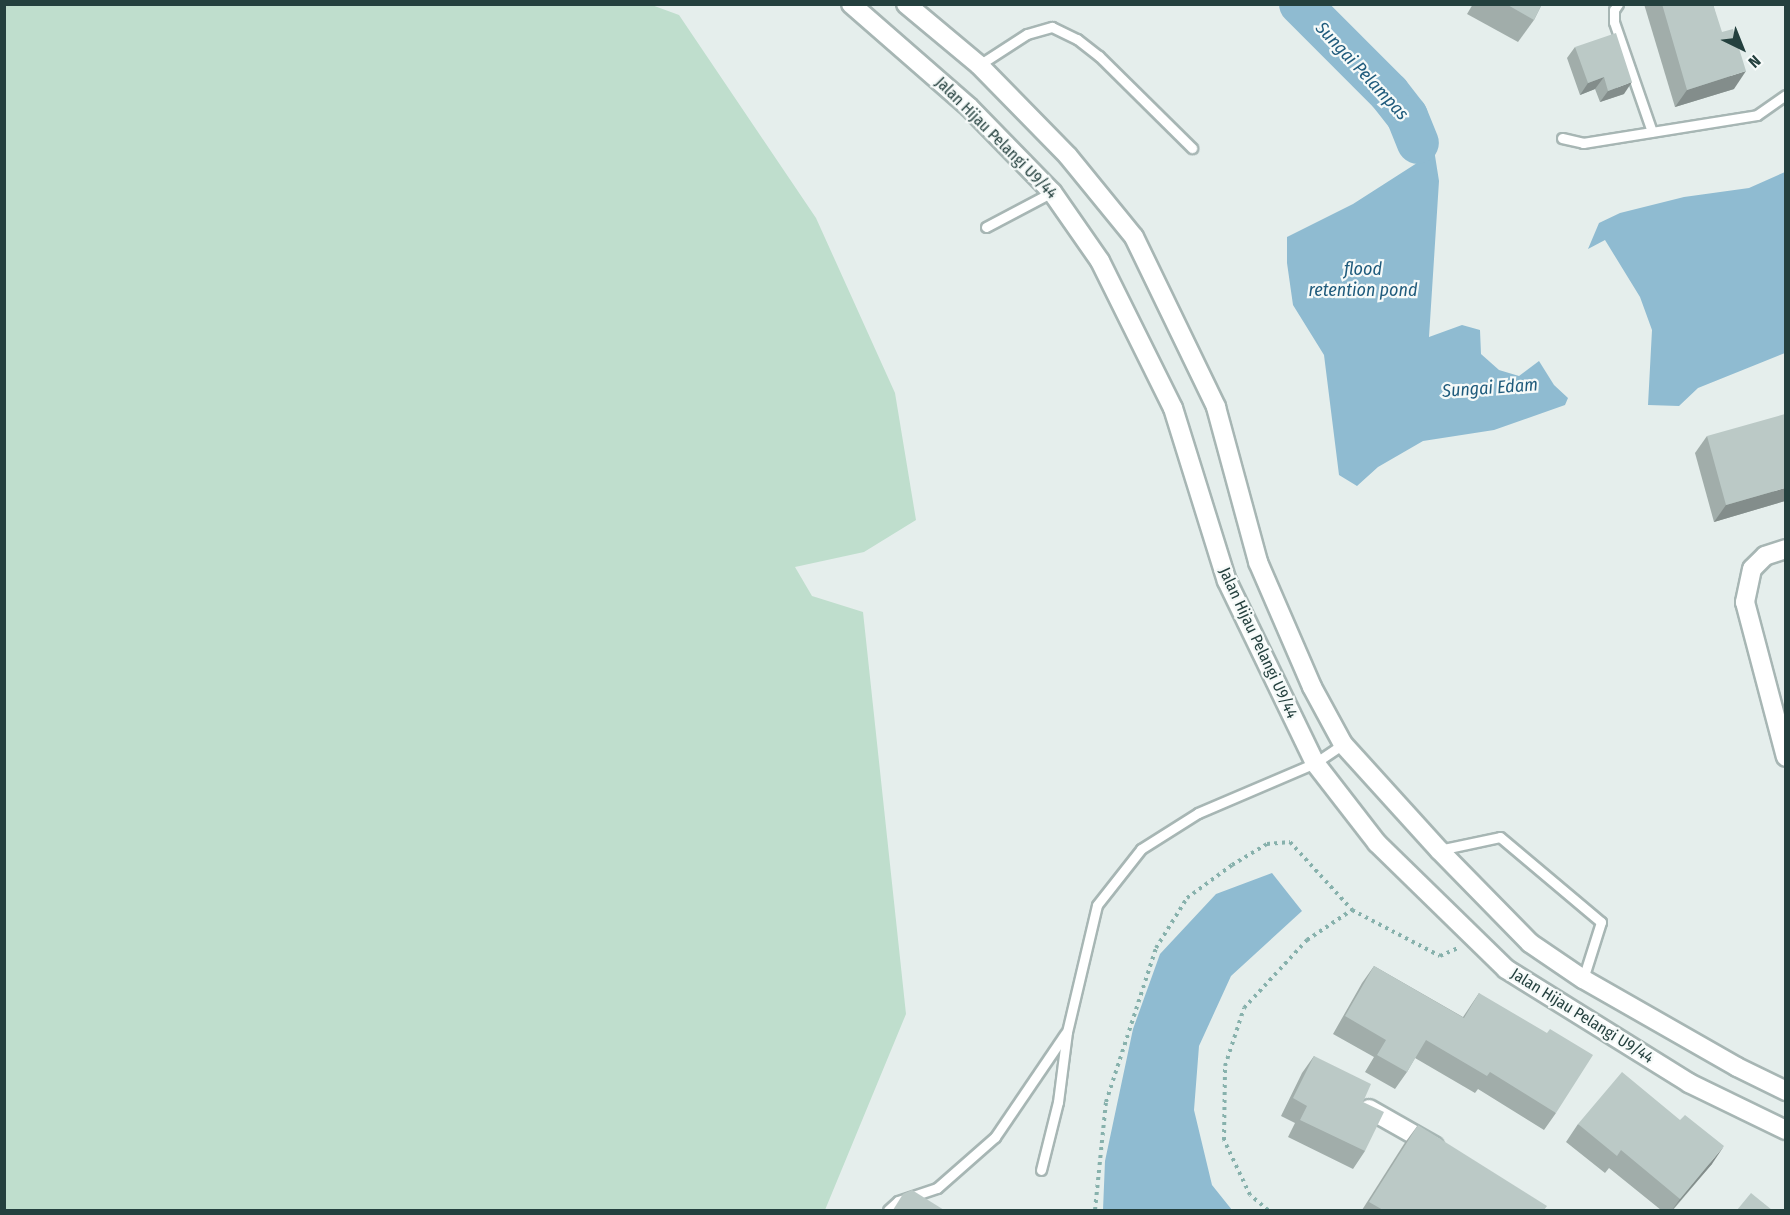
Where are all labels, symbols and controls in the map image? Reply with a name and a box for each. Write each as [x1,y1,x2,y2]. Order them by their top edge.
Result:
water label: Sungai Pelampas [1311,17,1413,125]
north arrow [1712,18,1772,78]
text: N [1745,51,1765,72]
street label: Jalan Hijau Pelangi U9/44 [931,73,1061,203]
water label: flood retention pond [1309,259,1417,302]
water label: Sungai Edam [1441,374,1539,402]
street label: Jalan Hijau Pelangi U9/44 [1215,565,1301,721]
street label: Jalan Hijau Pelangi U9/44 [1507,964,1657,1068]

